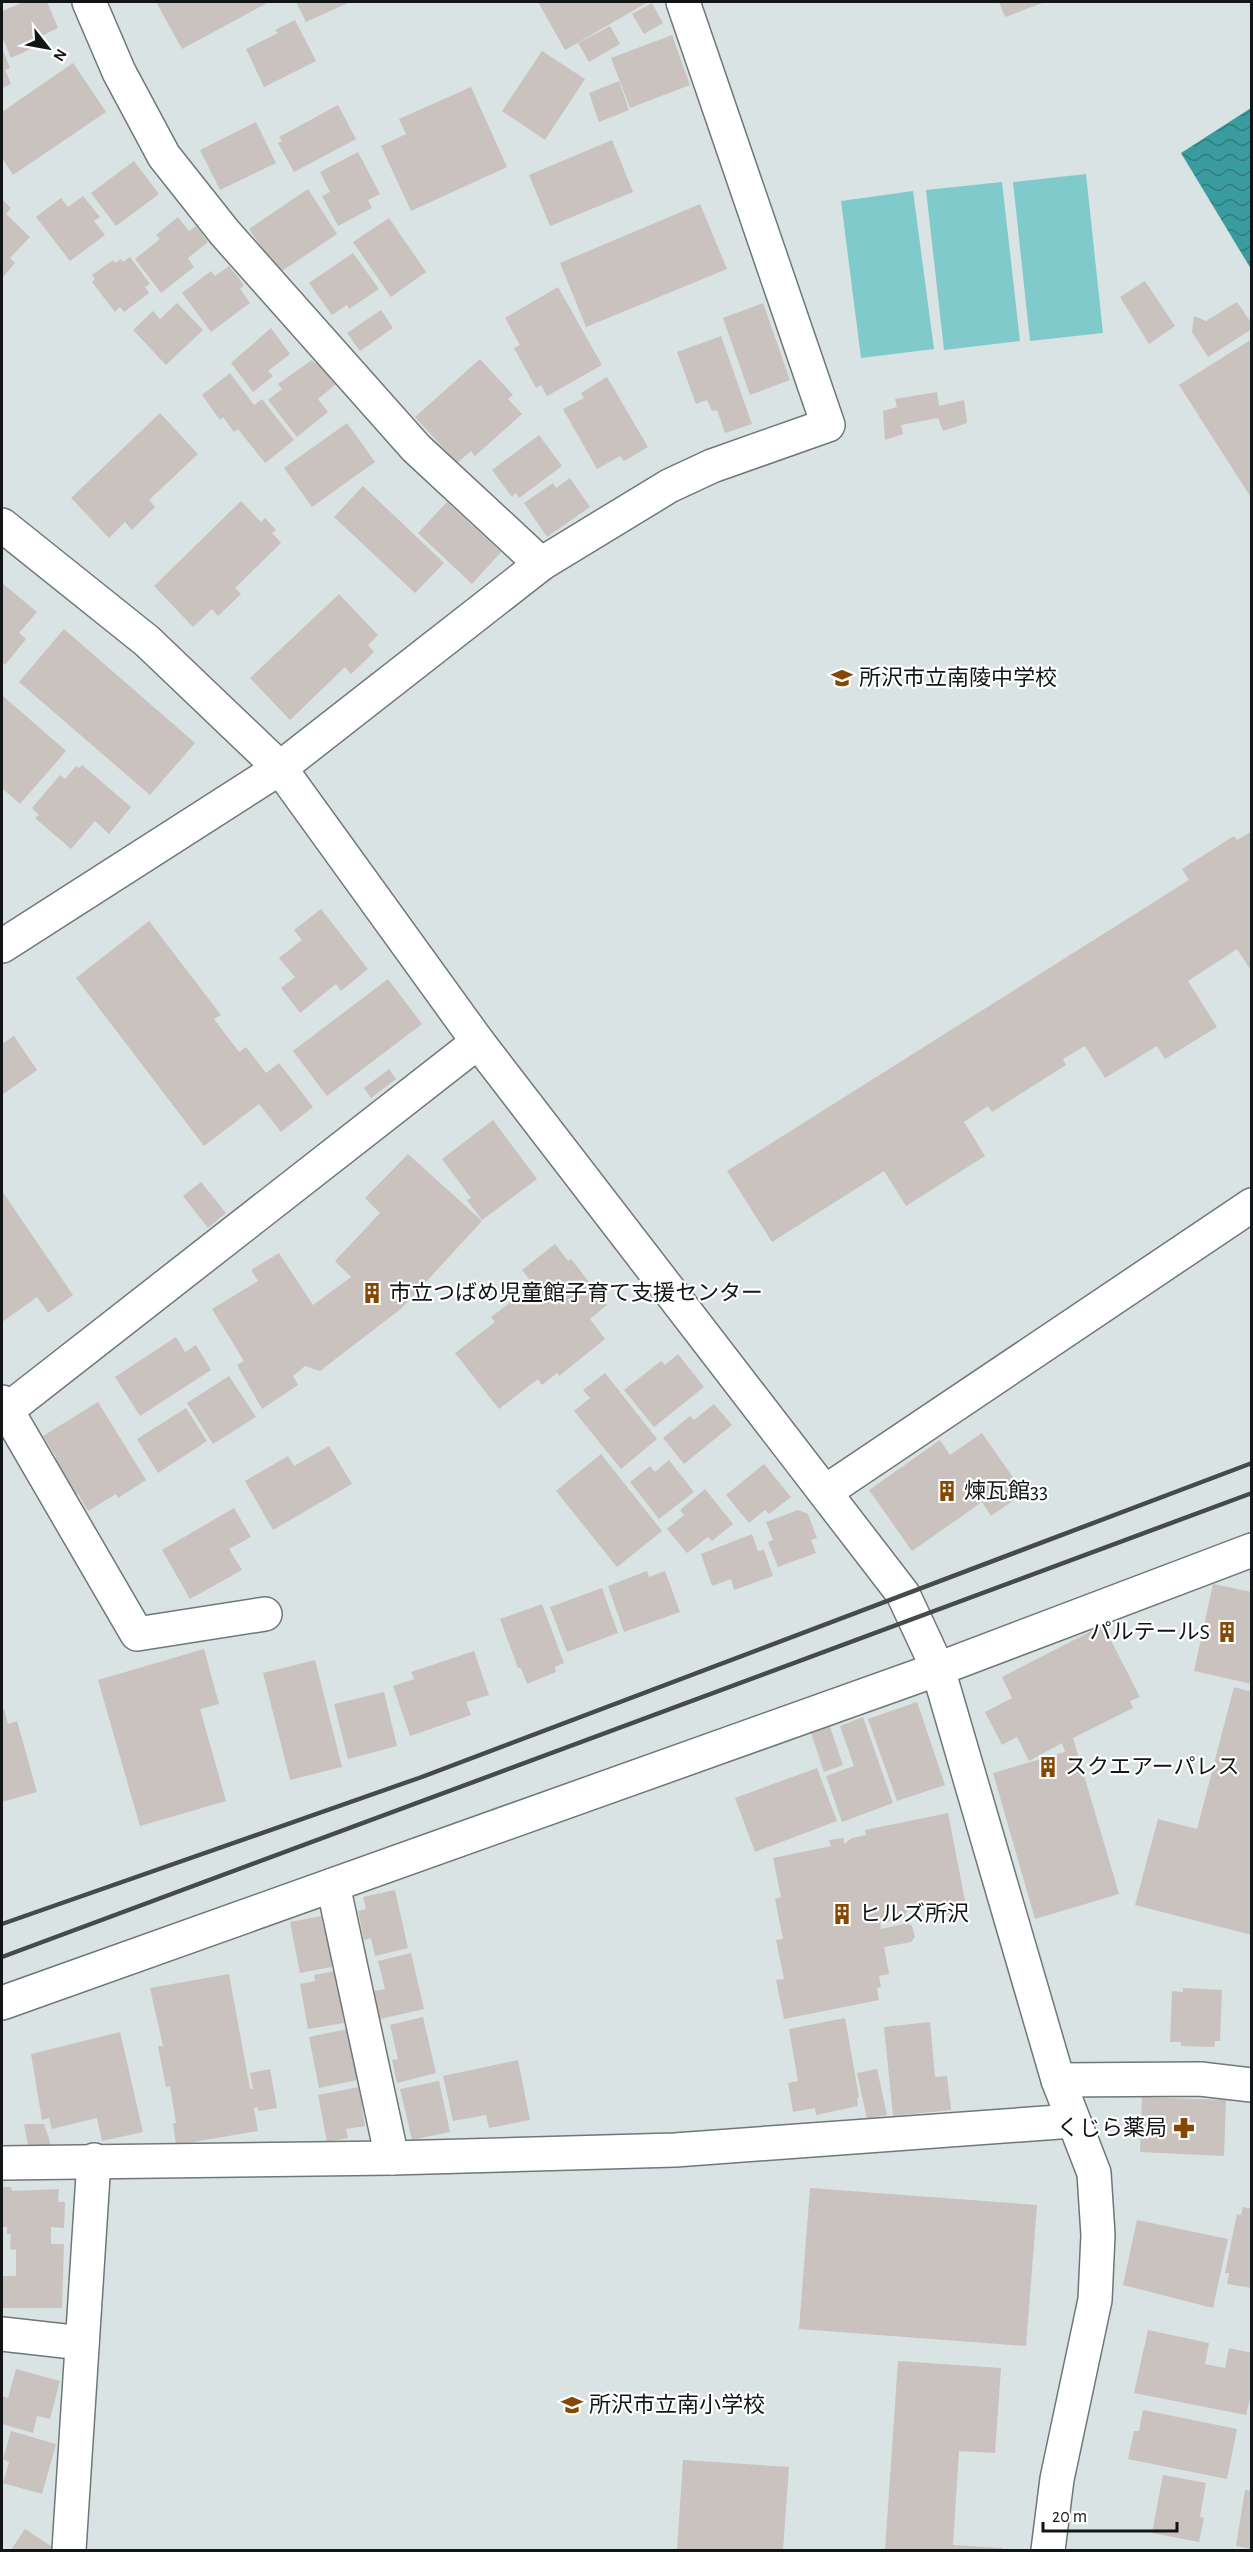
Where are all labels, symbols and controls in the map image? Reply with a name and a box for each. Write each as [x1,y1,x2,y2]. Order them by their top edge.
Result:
north arrow [18,18,78,78]
text: N [50,46,70,64]
school or university icon: 所沢市立南陵中学校 [830,666,854,690]
place label: 所沢市立南陵中学校 [859,666,1057,689]
building icon: 市立つばめ児童館子育て支援センター [360,1281,384,1305]
place label: 市立つばめ児童館子育て支援センター [389,1281,763,1304]
building icon: 煉瓦館33 [935,1479,959,1503]
place label: 煉瓦館33 [964,1479,1048,1502]
building icon: パルテールS [1215,1620,1239,1644]
place label: パルテールS [1090,1621,1210,1643]
building icon: スクエアーパレス [1036,1755,1060,1779]
place label: スクエアーパレス [1065,1756,1239,1778]
building icon: ヒルズ所沢 [830,1902,854,1926]
place label: ヒルズ所沢 [859,1902,969,1925]
place label: くじら薬局 [1057,2116,1167,2139]
pharmacy icon: くじら薬局 [1172,2116,1196,2140]
school or university icon: 所沢市立南小学校 [560,2393,584,2417]
place label: 所沢市立南小学校 [589,2393,765,2416]
scale bar [1043,2495,1176,2533]
text: 20 m [1052,2508,1087,2526]

